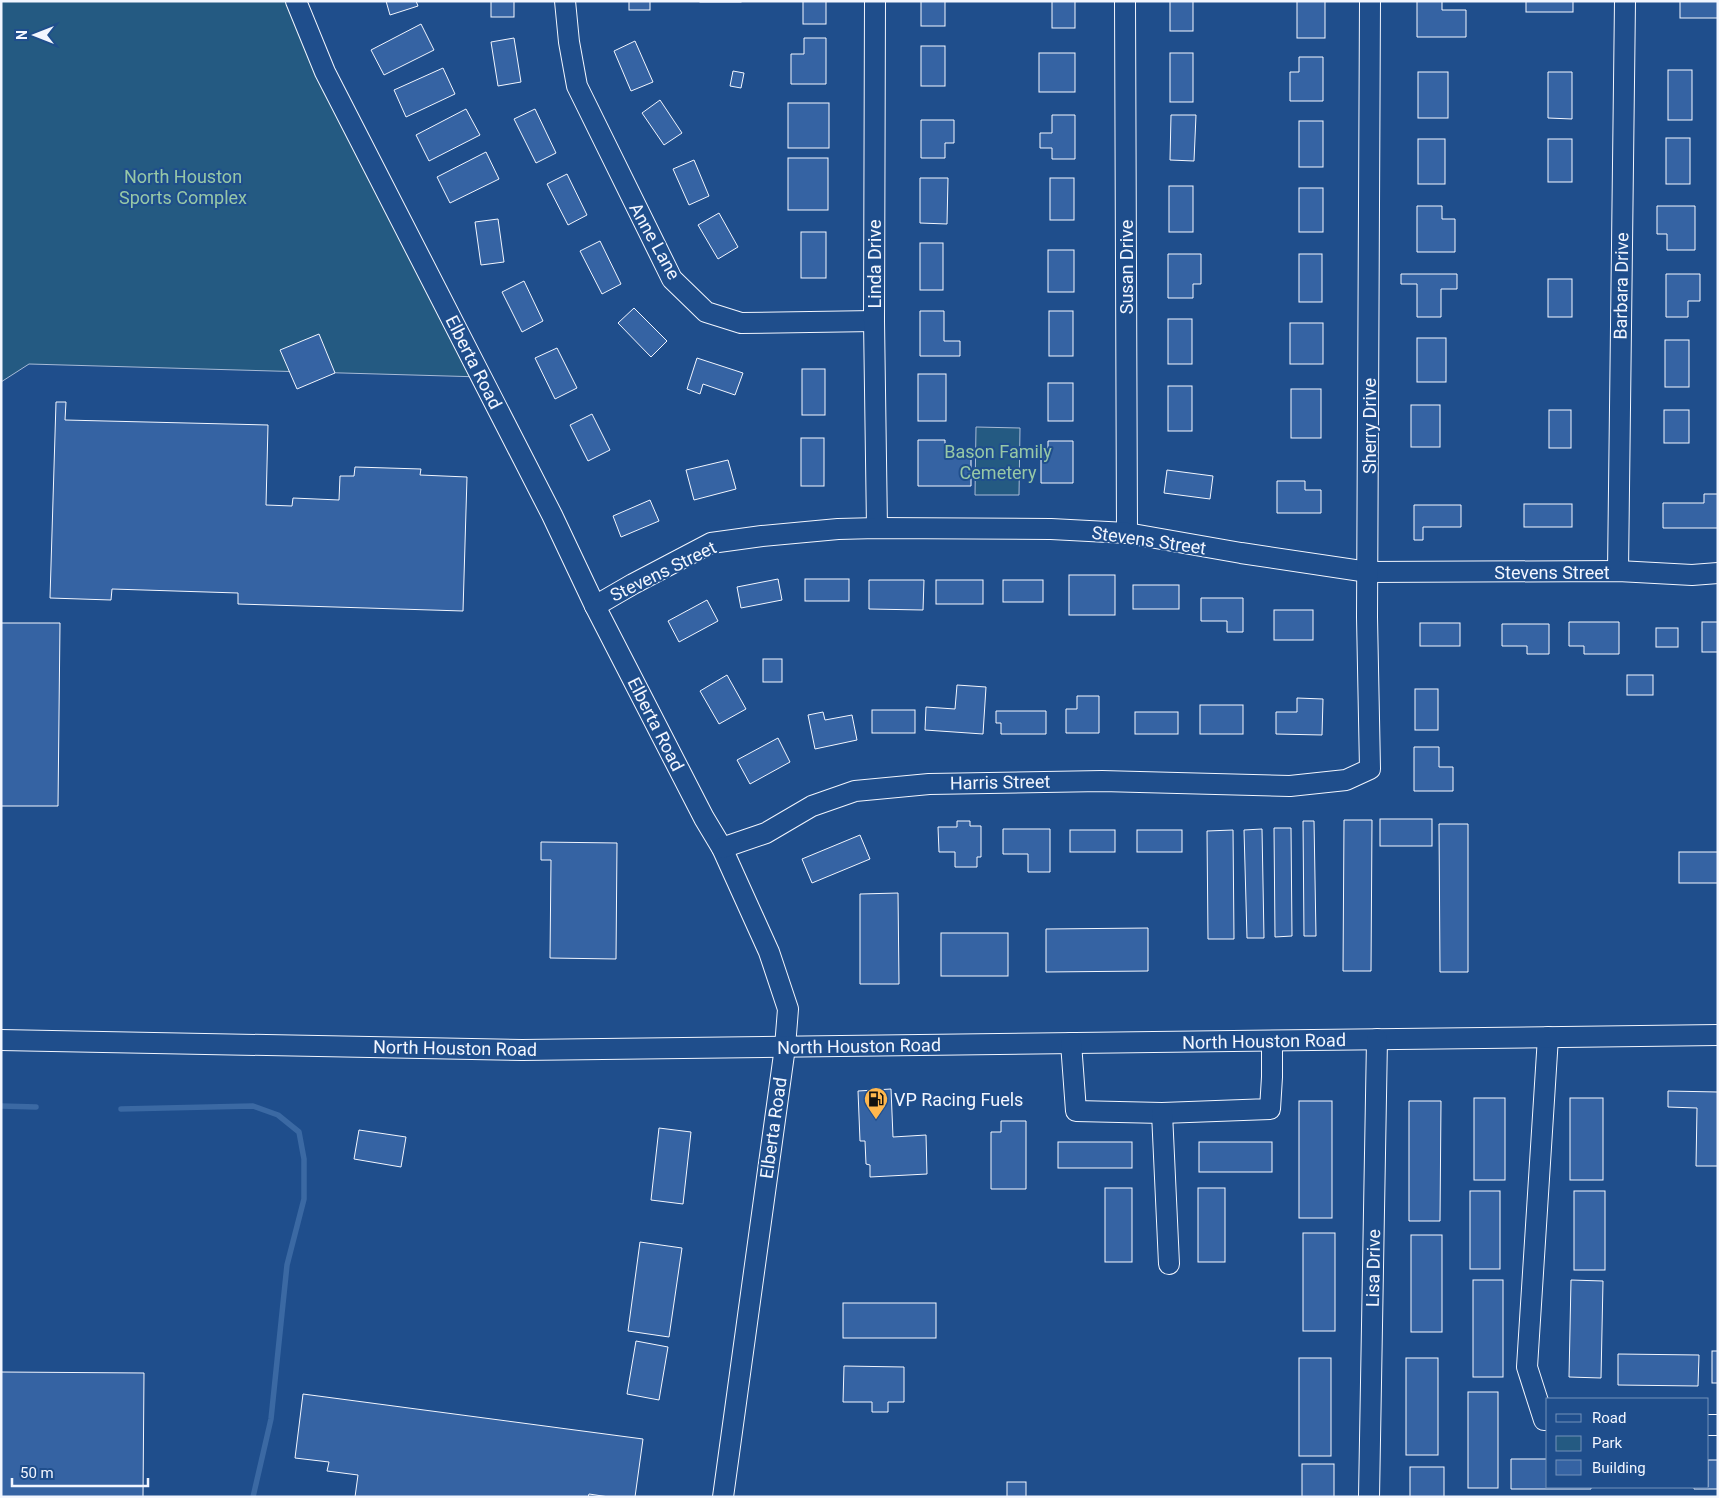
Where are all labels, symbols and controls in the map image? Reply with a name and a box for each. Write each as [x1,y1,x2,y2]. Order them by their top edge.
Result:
north arrow [10,10,60,60]
text: N [14,30,30,40]
park label: North Houston Sports Complex [119,166,247,208]
street label: Anne Lane [625,199,685,283]
street label: Linda Drive [864,220,885,308]
street label: Susan Drive [1116,220,1137,314]
street label: Barbara Drive [1610,232,1632,340]
street label: Elberta Road [441,312,507,412]
street label: Sherry Drive [1359,378,1380,474]
park label: Bason Family Cemetery [944,441,1052,483]
street label: Stevens Street [1090,522,1208,558]
street label: Stevens Street [607,536,720,606]
street label: Stevens Street [1494,562,1610,583]
street label: Elberta Road [623,674,689,774]
street label: Harris Street [950,771,1051,793]
street label: North Houston Road [1182,1029,1346,1053]
street label: North Houston Road [777,1034,941,1058]
street label: North Houston Road [373,1036,537,1060]
street label: Elberta Road [755,1076,791,1180]
fuel station icon: VP Racing Fuels [863,1086,889,1120]
place label: VP Racing Fuels [894,1089,1023,1110]
street label: Lisa Drive [1362,1229,1384,1307]
legend [1546,1398,1709,1488]
text: Road [1592,1409,1626,1427]
text: Park [1592,1434,1623,1452]
scale bar [12,1456,149,1488]
text: Building [1592,1459,1646,1477]
text: 50 m [20,1464,54,1482]

